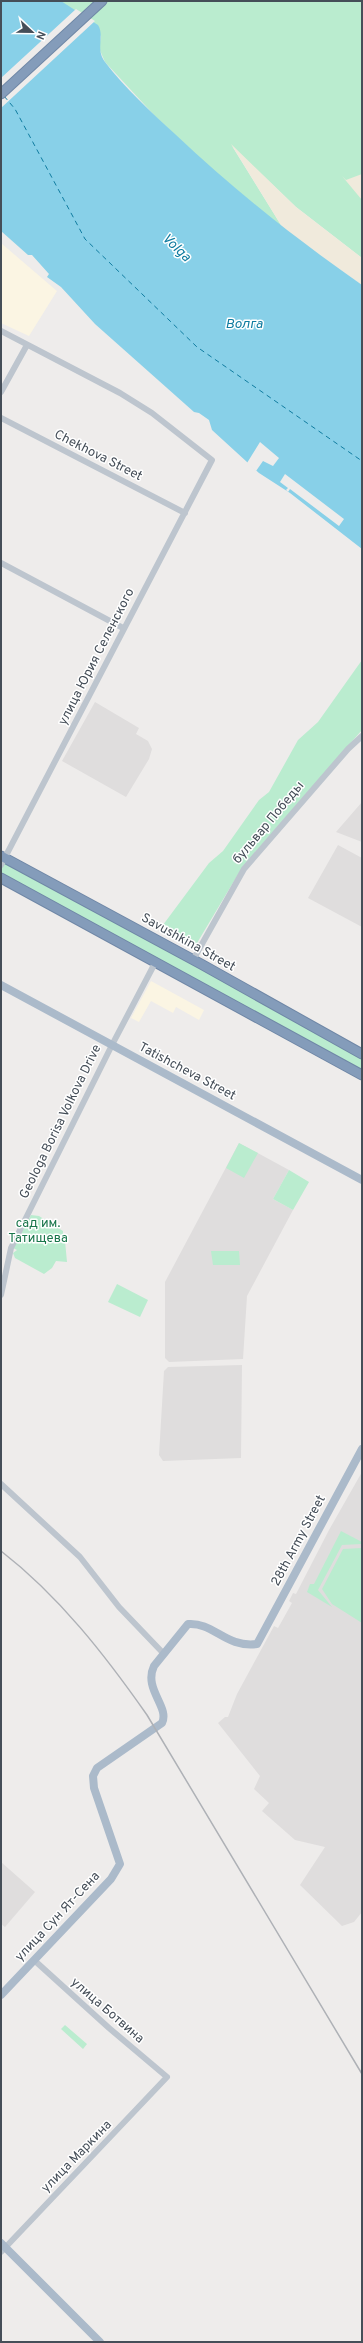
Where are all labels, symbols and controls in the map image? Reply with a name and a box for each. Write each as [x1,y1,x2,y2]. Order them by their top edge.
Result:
north arrow [12,12,52,52]
text: N [32,29,48,42]
water label: Volga [158,230,195,266]
water label: Волга [225,316,263,333]
street label: Chekhova Street [51,427,145,485]
street label: улица Юрия Селенского [55,586,139,728]
street label: бульвар Победы [230,778,308,868]
street label: Savushkina Street [138,910,238,976]
street label: Tatishcheva Street [136,1040,238,1104]
street label: Geologa Borisa Volkova Drive [17,1042,105,1202]
park label: сад им. Татищева [8,1216,68,1247]
street label: 28th Army Street [268,1493,330,1589]
street label: улица Сун Ят-Сена [12,1869,104,1965]
street label: улица Ботвина [67,1975,147,2047]
street label: улица Маркина [38,2117,116,2197]

